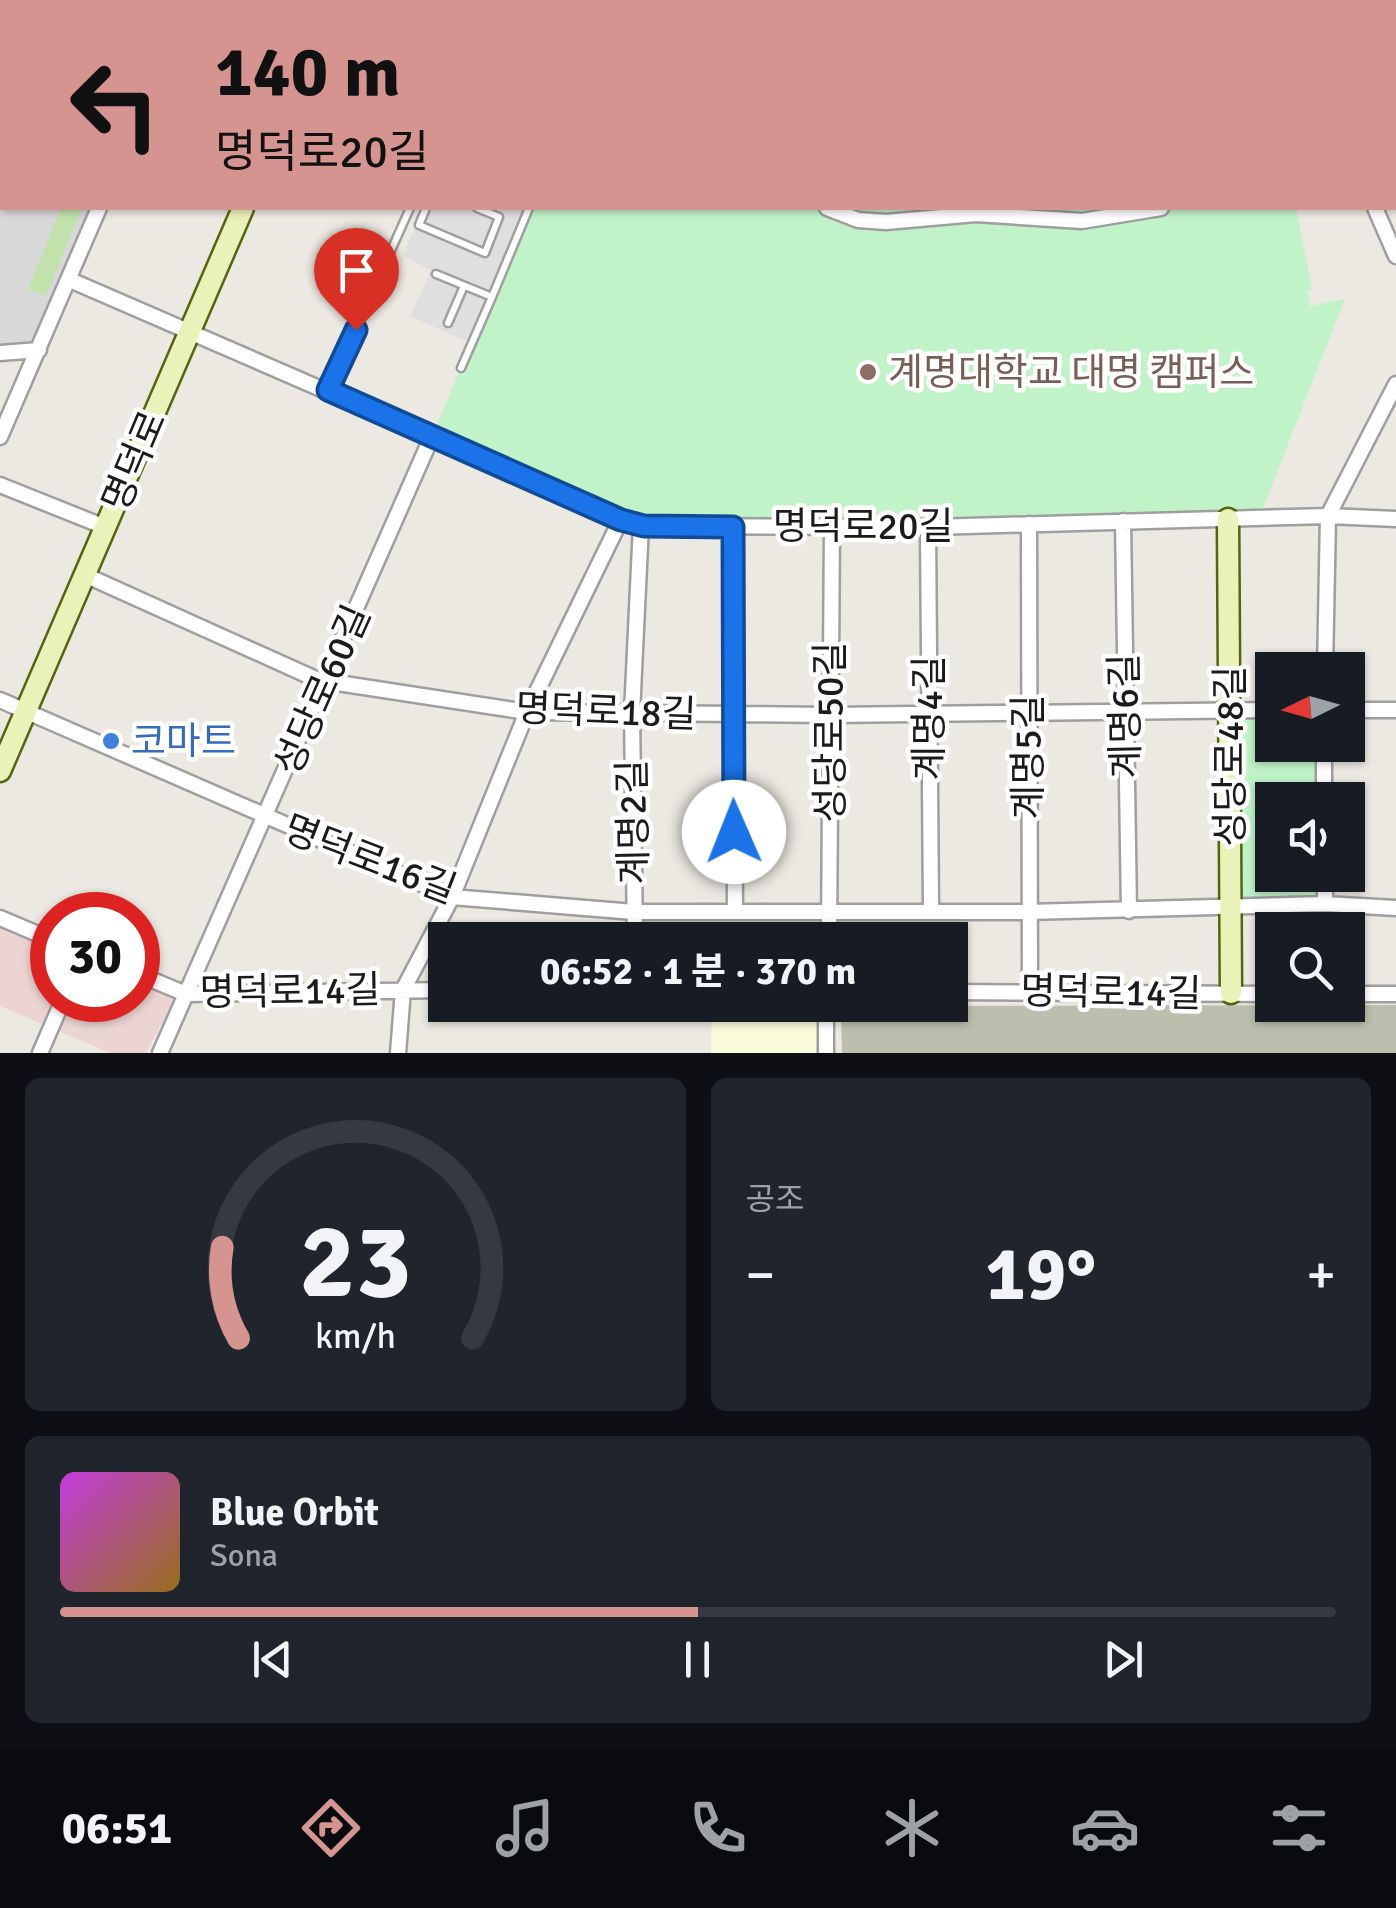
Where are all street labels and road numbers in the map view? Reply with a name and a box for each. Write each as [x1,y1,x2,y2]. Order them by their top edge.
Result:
street label: 명덕로 [92,404,177,519]
street label: 명덕로20길 [773,503,953,550]
street label: 성당로60길 [264,598,381,782]
street label: 성당로50길 [807,642,854,822]
street label: 계명6길 [1101,653,1150,779]
street label: 계명4길 [906,655,953,781]
street label: 성당로48길 [1207,666,1254,846]
street label: 명덕로18길 [515,685,697,738]
street label: 계명5길 [1005,694,1052,820]
street label: 계명2길 [609,759,658,885]
street label: 명덕로16길 [277,805,463,914]
street label: 명덕로14길 [199,966,381,1017]
street label: 명덕로14길 [1020,967,1202,1018]

